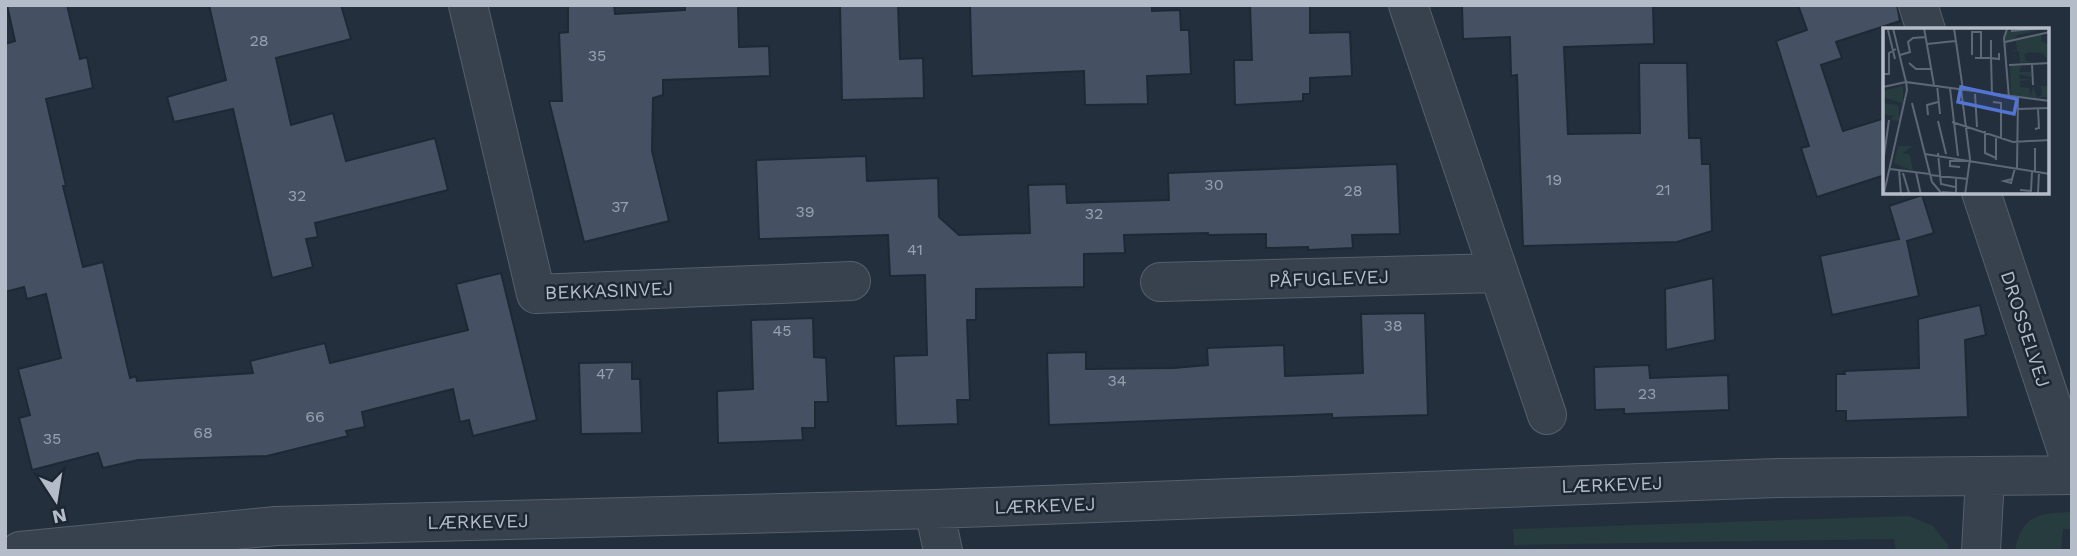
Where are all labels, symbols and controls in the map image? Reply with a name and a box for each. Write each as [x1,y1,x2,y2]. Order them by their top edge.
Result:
inset map [1883,28,2049,194]
house number: 28 [249,31,269,50]
house number: 35 [588,46,606,65]
house number: 19 [1546,170,1562,189]
house number: 30 [1204,175,1224,194]
house number: 21 [1655,180,1671,199]
house number: 28 [1343,181,1363,200]
house number: 32 [288,186,306,205]
house number: 37 [611,197,629,216]
house number: 39 [795,202,815,221]
house number: 32 [1085,204,1103,223]
house number: 41 [907,240,923,259]
street label: PÅFUGLEVEJ [1268,265,1390,292]
street label: DROSSELVEJ [1996,268,2055,390]
street label: BEKKASINVEJ [544,277,674,304]
house number: 38 [1383,316,1403,335]
house number: 45 [772,321,792,340]
house number: 47 [596,364,614,383]
house number: 34 [1107,371,1127,390]
house number: 23 [1638,384,1656,403]
house number: 66 [305,407,325,426]
house number: 68 [193,423,213,442]
house number: 35 [43,429,61,448]
north arrow [21,465,91,535]
street label: LÆRKEVEJ [1561,471,1663,498]
street label: LÆRKEVEJ [994,492,1096,519]
text: N [50,503,69,529]
street label: LÆRKEVEJ [427,509,529,534]

